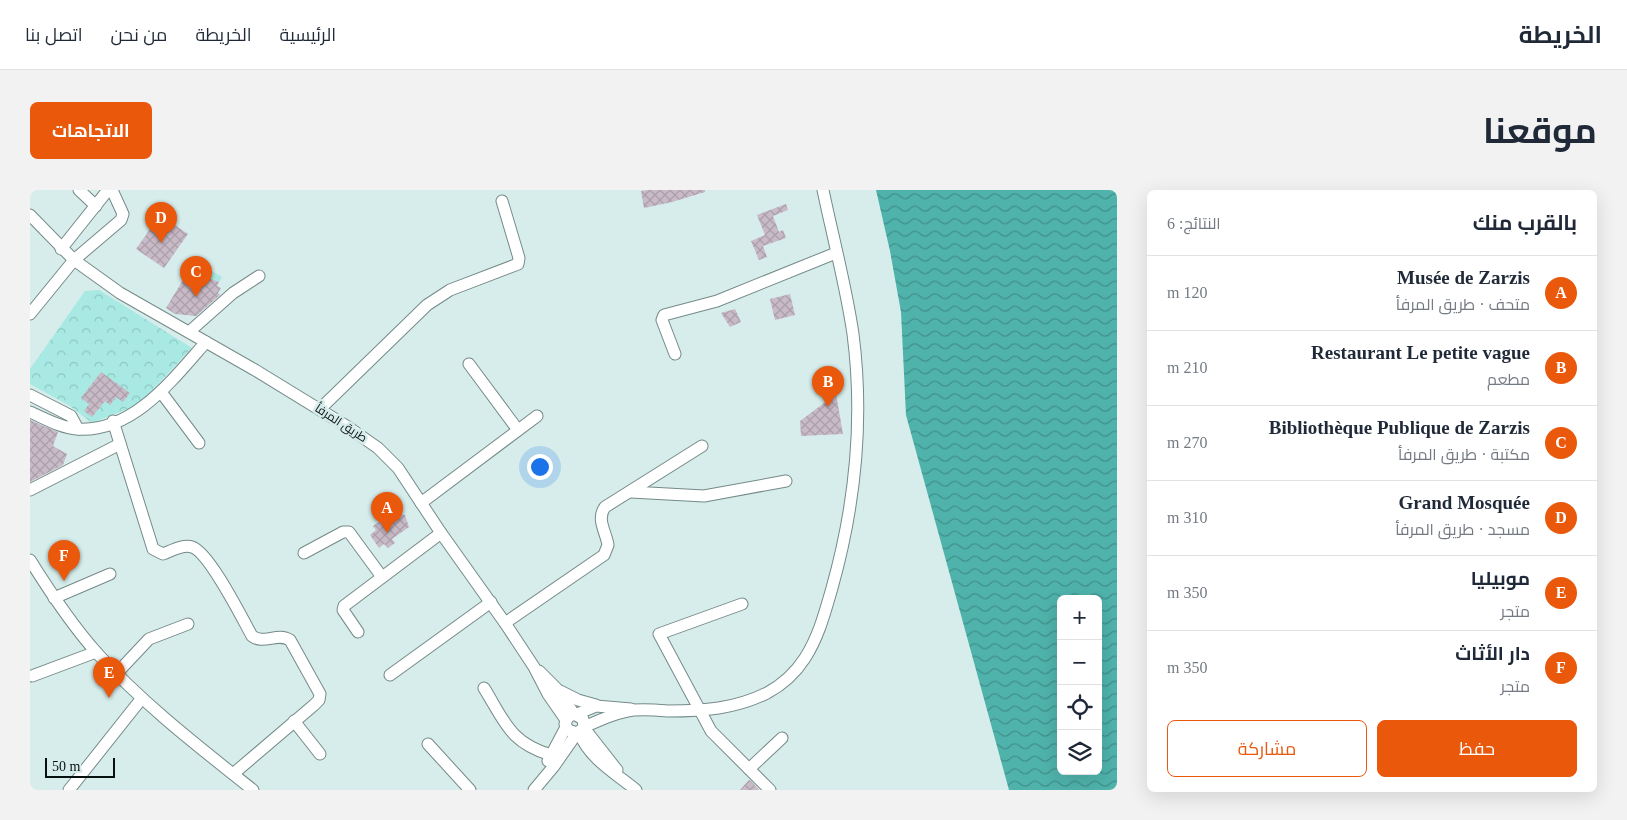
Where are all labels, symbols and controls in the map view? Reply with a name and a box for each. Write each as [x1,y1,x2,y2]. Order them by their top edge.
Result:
text: الخريطة [1519,22,1602,48]
text: اتصل بنا [25,25,83,45]
text: من نحن [111,25,167,45]
text: الخريطة [195,25,252,45]
text: الرئيسية [280,25,336,45]
button: الاتجاهات [30,102,152,159]
text: موقعنا [1483,112,1597,151]
pin: D [145,202,177,243]
text: بالقرب منك [1473,211,1577,235]
text: النتائج: 6 [1167,215,1221,232]
pin: C [180,256,212,297]
text: Musée de Zarzis [1397,267,1530,288]
text: 120 m [1167,284,1207,301]
text: A [1555,284,1567,301]
text: متحف · طريق المرفأ [1396,296,1530,313]
text: Restaurant Le petite vague [1311,342,1530,363]
text: 210 m [1167,359,1207,376]
text: B [1556,359,1566,376]
pin: B [812,366,844,407]
text: مطعم [1487,371,1530,388]
street label: طريق المرفأ [312,400,370,445]
text: Bibliothèque Publique de Zarzis [1269,417,1530,438]
text: 270 m [1167,434,1207,451]
text: C [1555,434,1567,451]
text: مكتبة · طريق المرفأ [1398,446,1530,463]
your location [527,454,553,480]
pin: A [371,492,403,533]
text: Grand Mosquée [1399,492,1530,513]
text: 310 m [1167,509,1207,526]
text: D [1555,509,1567,526]
text: مسجد · طريق المرفأ [1395,521,1530,538]
pin: F [48,540,80,581]
text: موبيليا [1471,568,1530,589]
text: 350 m [1167,584,1207,601]
text: E [1556,584,1566,601]
map controls [1057,595,1102,775]
button: + [1057,595,1102,640]
text: متجر [1501,603,1530,620]
button: − [1057,640,1102,685]
text: دار الأثاث [1455,643,1530,664]
pin: E [93,657,125,698]
text: 350 m [1167,659,1207,676]
text: F [1556,659,1566,676]
text: متجر [1501,678,1530,695]
button: locate [1057,685,1102,730]
button: مشاركة [1167,720,1367,777]
button: حفظ [1377,720,1577,777]
button: layers [1057,730,1102,775]
scale bar [45,755,115,778]
text: 50 m [52,759,80,774]

